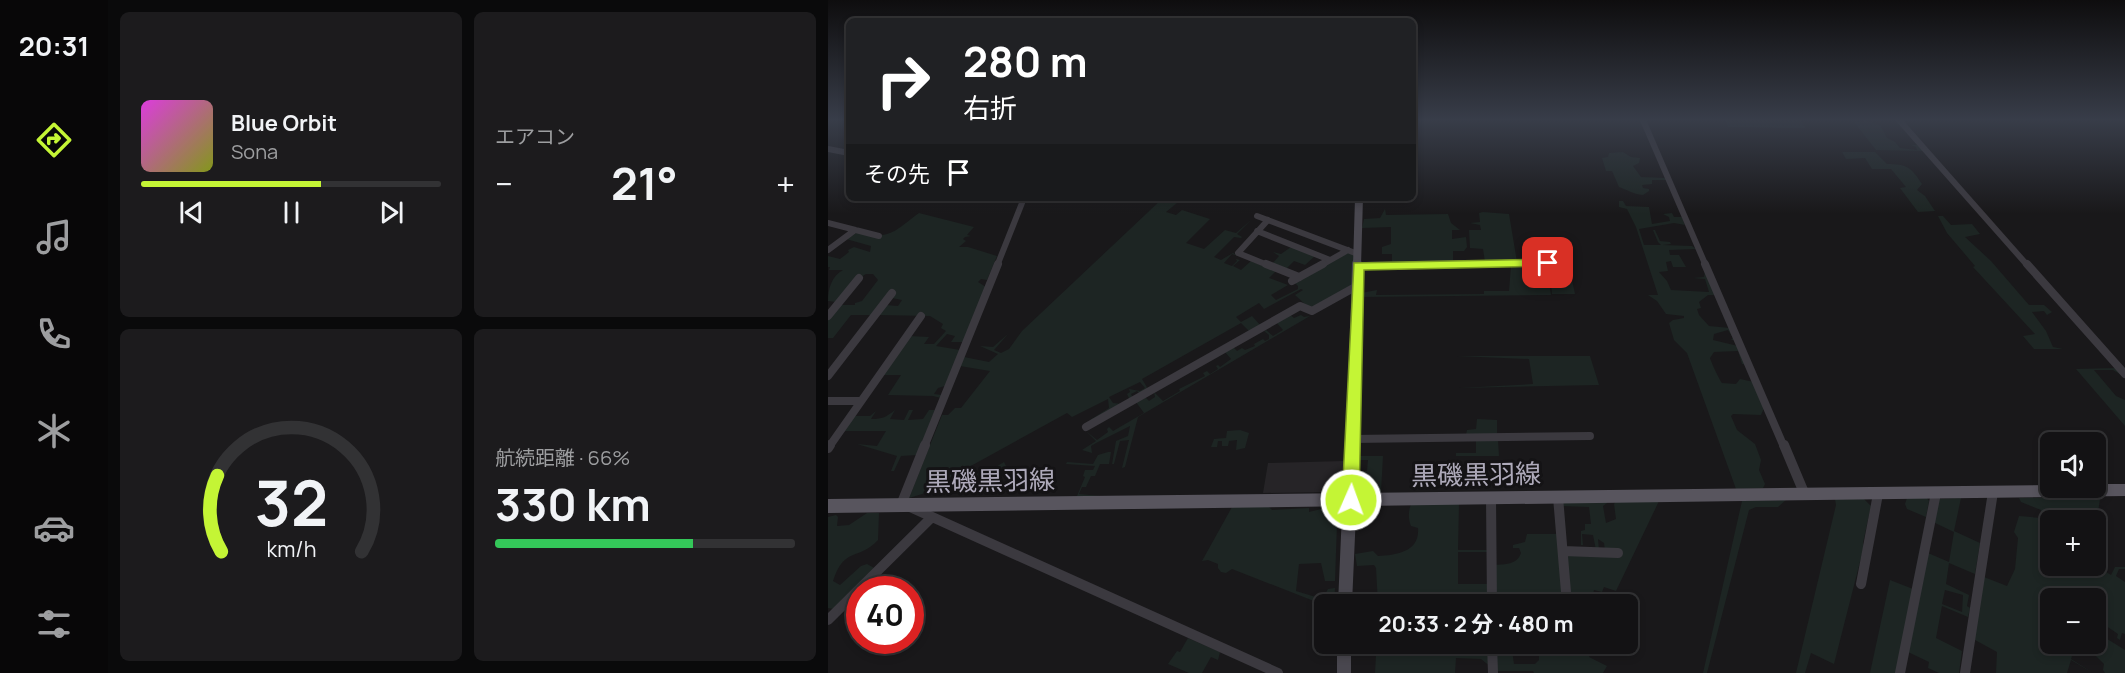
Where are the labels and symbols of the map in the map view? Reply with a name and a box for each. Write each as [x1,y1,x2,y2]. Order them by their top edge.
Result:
pin [1522,237,1573,288]
street label: 黒磯黒羽線 [1411,455,1541,493]
street label: 黒磯黒羽線 [925,461,1055,499]
position arrow [1319,468,1383,532]
speed limit sign: 40 [846,576,924,654]

